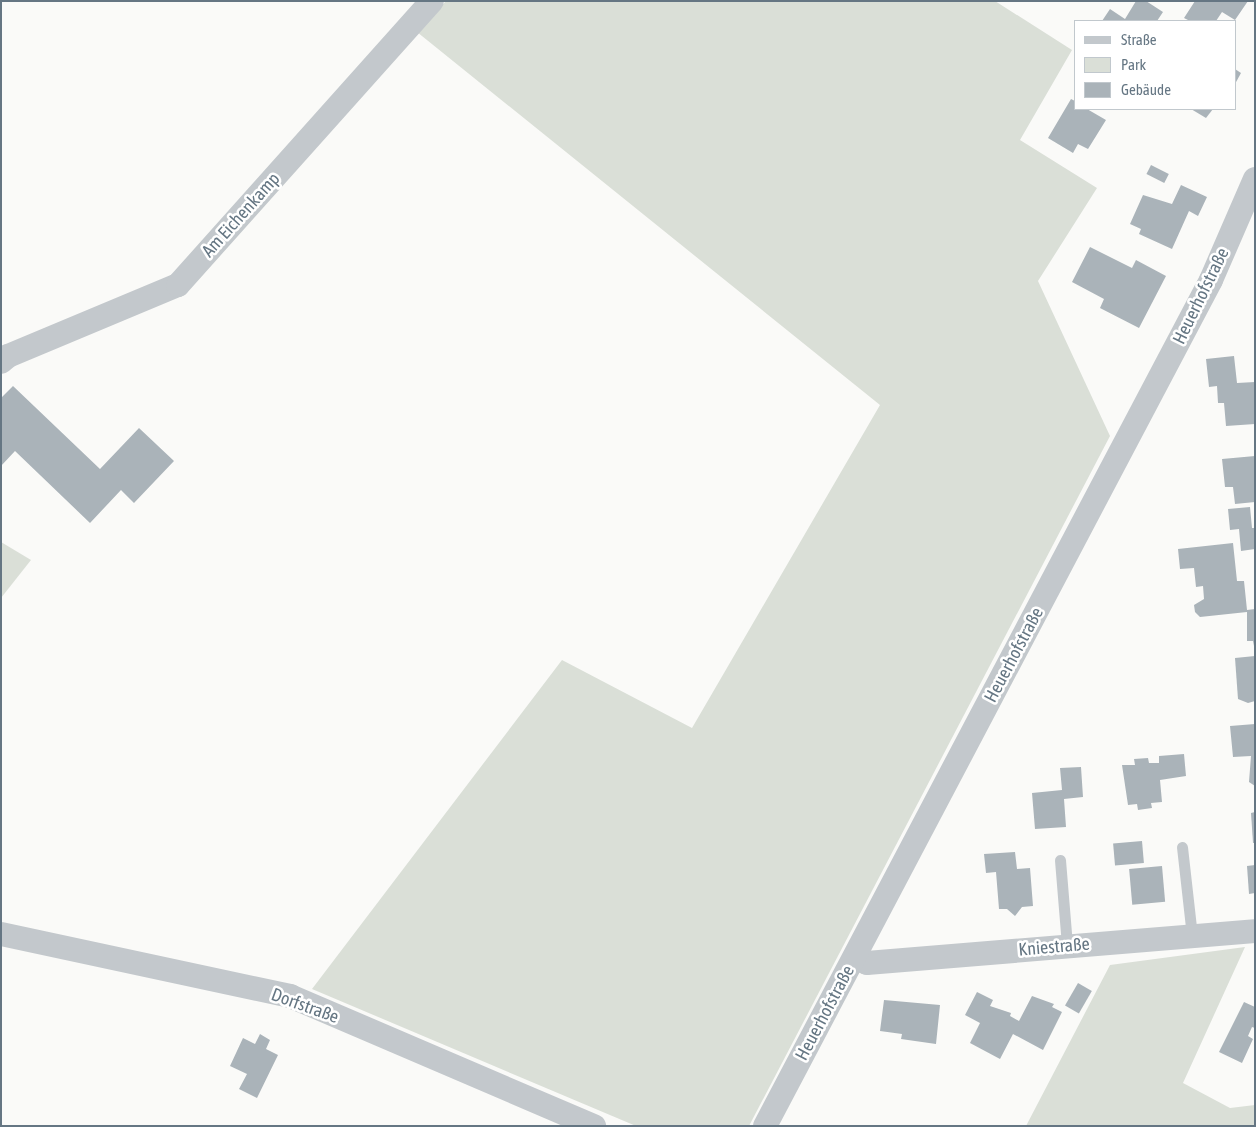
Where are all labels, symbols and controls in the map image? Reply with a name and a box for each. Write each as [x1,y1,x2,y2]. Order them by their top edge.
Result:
legend [1074,20,1236,110]
text: Straße [1121,31,1157,48]
text: Park [1121,56,1146,73]
text: Gebäude [1121,81,1171,98]
street label: Am Eichenkamp [197,168,285,262]
street label: Heuerhofstraße [1168,244,1234,348]
street label: Heuerhofstraße [980,604,1048,706]
street label: Kniestraße [1018,933,1090,961]
street label: Heuerhofstraße [791,962,859,1064]
street label: Dorfstraße [268,984,342,1028]

